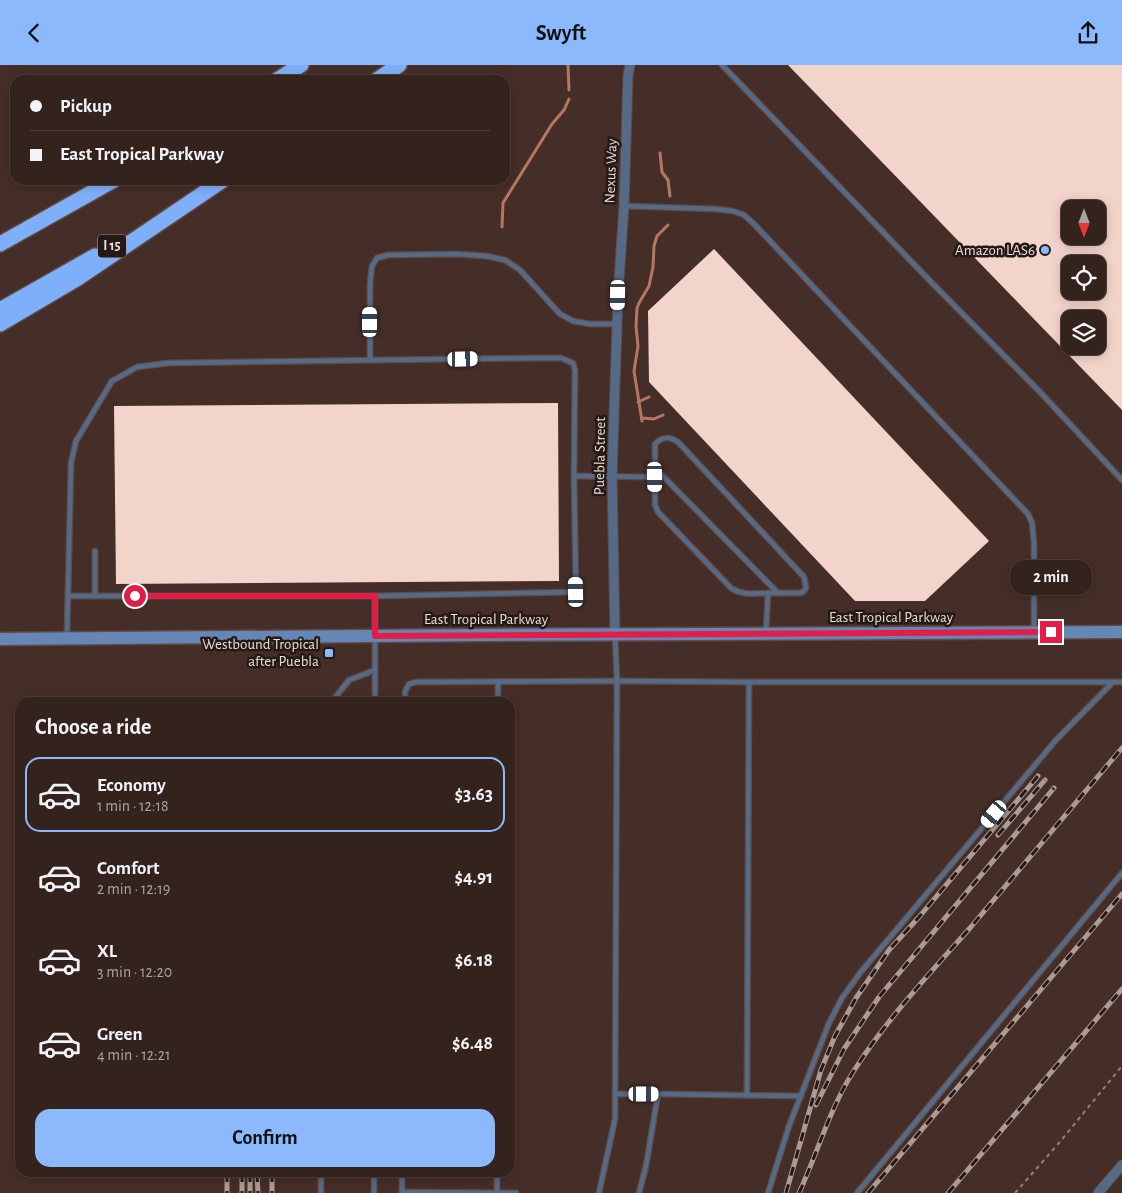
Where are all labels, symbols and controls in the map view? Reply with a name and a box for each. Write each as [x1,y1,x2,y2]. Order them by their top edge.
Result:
icon: back [20,19,48,47]
icon: share [1074,19,1102,47]
text: Swyft [536,22,586,44]
text: Pickup [60,97,112,116]
street label: Nexus Way [602,138,620,204]
text: East Tropical Parkway [60,145,224,164]
north arrow [1061,200,1106,245]
map controls [1061,200,1106,355]
road number: I 15 [98,235,126,257]
place label: Amazon LAS6 [955,243,1035,258]
marker: Amazon LAS6 [1039,244,1051,256]
button: locate [1061,255,1106,300]
car [610,280,625,310]
car [362,307,377,337]
button: layers [1061,310,1106,355]
car [447,351,478,367]
street label: Puebla Street [592,417,608,495]
car [647,462,662,492]
callout: 2 min [1010,559,1092,595]
text: 2 min [1033,569,1069,585]
car [568,577,583,607]
route start [124,585,146,607]
street label: East Tropical Parkway [829,610,954,625]
street label: East Tropical Parkway [424,612,549,627]
route end [1040,621,1062,643]
place label: Westbound Tropical after Puebla [202,637,319,669]
marker: Westbound Tropical after Puebla [323,647,335,659]
text: Choose a ride [35,716,151,738]
icon: car [37,772,82,817]
text: Economy [97,776,166,795]
text: $3.63 [455,785,493,804]
text: 1 min · 12:18 [97,798,169,814]
car [978,798,1009,830]
icon: car [37,855,82,900]
text: Comfort [97,859,159,878]
text: $4.91 [455,868,493,887]
text: 2 min · 12:19 [97,881,170,897]
icon: car [37,938,82,983]
text: XL [97,942,117,961]
text: $6.18 [455,951,493,970]
text: 3 min · 12:20 [97,964,172,980]
icon: car [37,1021,82,1066]
text: Green [97,1025,143,1044]
text: $6.48 [452,1034,493,1053]
text: 4 min · 12:21 [97,1047,170,1063]
car [629,1087,659,1102]
button: Confirm [35,1109,495,1167]

